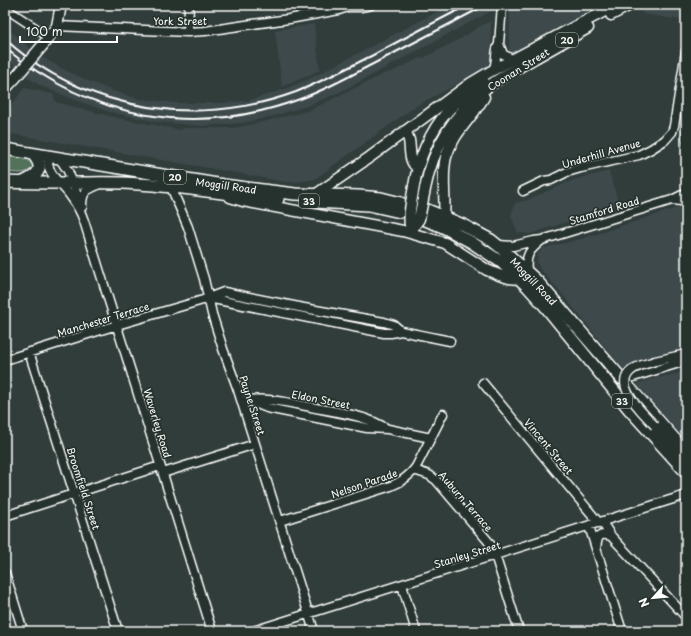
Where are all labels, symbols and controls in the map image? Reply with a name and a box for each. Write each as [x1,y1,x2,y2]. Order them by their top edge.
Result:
street label: York Street [153,13,207,28]
scale bar [20,18,117,44]
text: 100 m [26,22,63,40]
road number: 20 [556,33,578,47]
street label: Coonan Street [484,44,552,94]
street label: Underhill Avenue [560,134,643,171]
road number: 20 [164,170,186,184]
street label: Moggill Road [195,173,258,197]
street label: Stamford Road [567,192,641,228]
road number: 33 [299,194,319,208]
street label: Moggill Road [507,254,561,308]
street label: Manchester Terrace [55,298,151,340]
street label: Payne Street [236,373,270,437]
street label: Eldon Street [290,386,352,412]
street label: Waverley Road [139,387,176,460]
road number: 33 [612,394,632,408]
street label: Vincent Street [521,415,577,477]
street label: Broomfield Street [64,445,104,531]
street label: Nelson Parade [329,465,399,501]
street label: Auburn Terrace [435,467,497,535]
street label: Stanley Street [432,537,502,571]
north arrow [633,578,673,618]
text: N [634,595,653,611]

